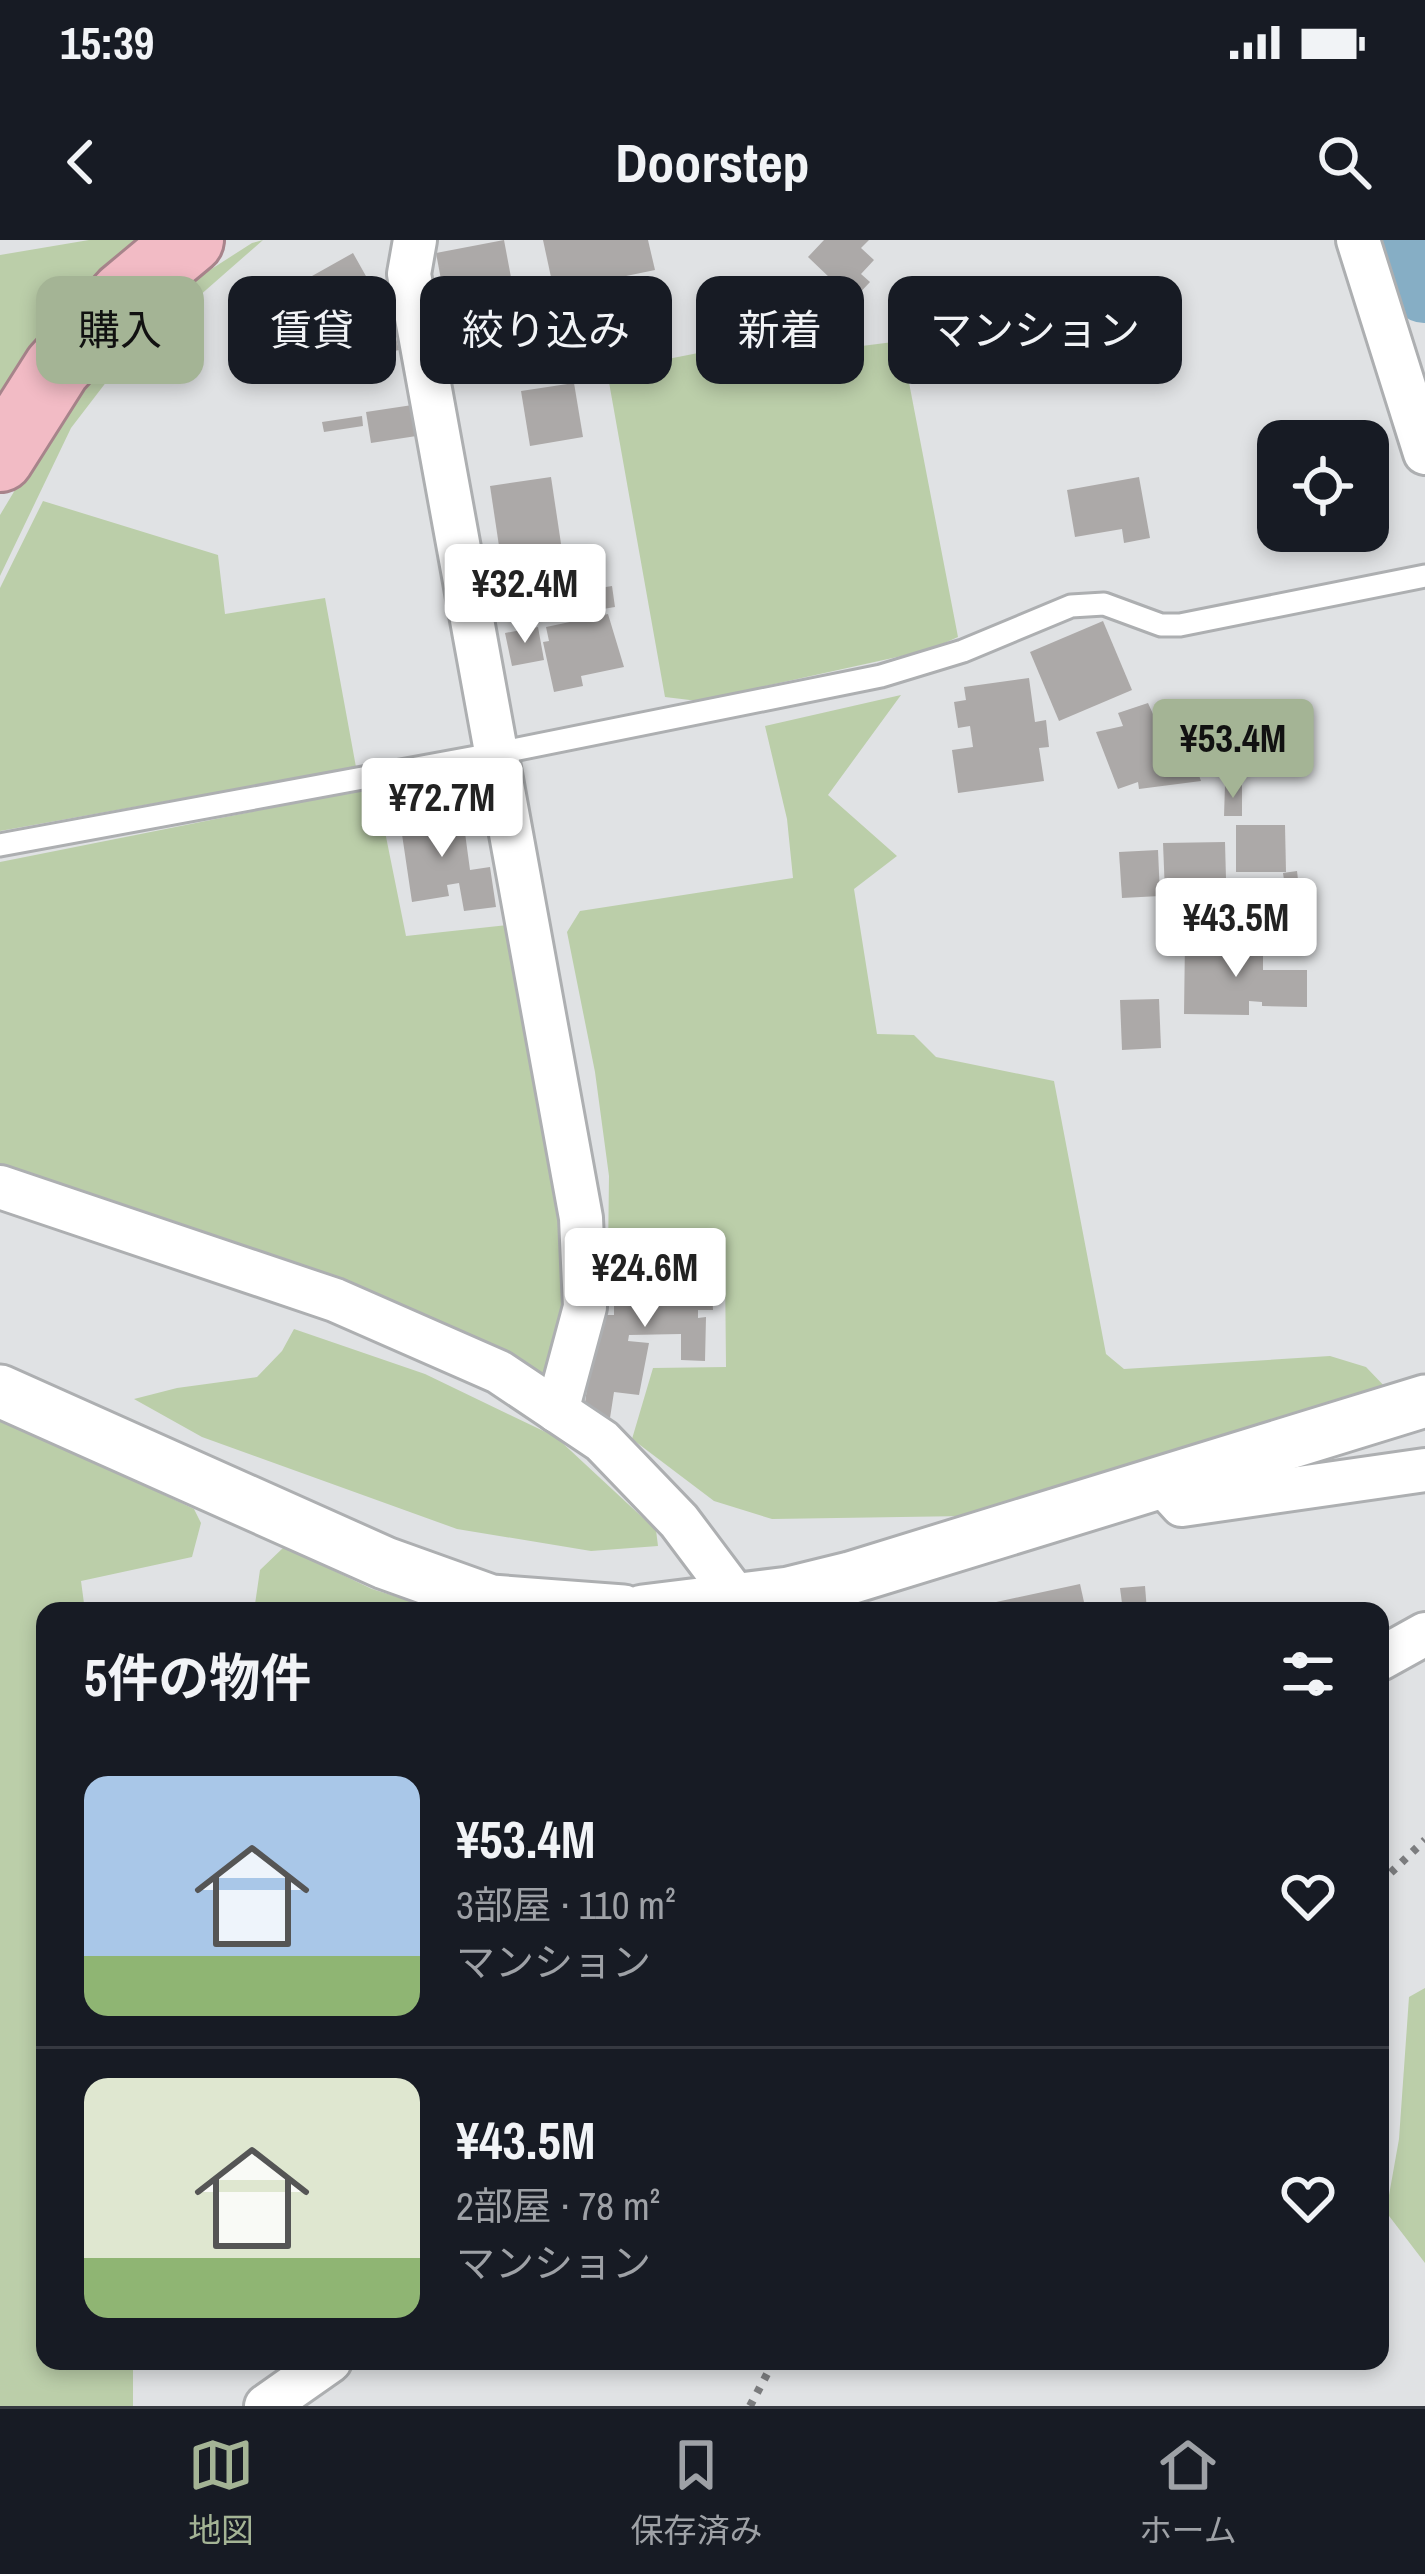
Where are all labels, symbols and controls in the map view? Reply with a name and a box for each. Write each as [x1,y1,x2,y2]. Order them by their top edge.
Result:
text: 15:39 [60,12,154,73]
text: Doorstep [615,126,810,199]
icon: back [48,129,114,195]
icon: search [1311,129,1377,195]
chip: 購入 [36,276,204,384]
chip: 賃貸 [228,276,396,384]
chip: 絞り込み [420,276,672,384]
chip: 新着 [696,276,864,384]
chip: マンション [888,276,1182,384]
map controls [1257,420,1389,552]
button: locate [1257,420,1389,552]
pin: ¥32.4M [427,544,623,646]
text: ¥32.4M [472,557,578,609]
pin: ¥53.4M [1135,699,1331,801]
text: ¥53.4M [1180,712,1286,764]
pin: ¥72.7M [344,758,540,860]
text: ¥72.7M [389,771,495,823]
pin: ¥43.5M [1138,878,1334,980]
text: ¥43.5M [1183,891,1289,943]
pin: ¥24.6M [547,1228,743,1330]
text: ¥24.6M [592,1241,698,1293]
icon: filters [1275,1641,1341,1707]
text: 5件の物件 [84,1643,311,1712]
text: ¥53.4M [456,1805,596,1874]
icon: home [180,1824,324,1968]
icon: heart [1275,1863,1341,1929]
text: 3部屋 · 110 m² [456,1879,676,1931]
text: マンション [456,1936,651,1988]
text: ¥43.5M [456,2106,596,2175]
icon: home [180,2126,324,2270]
icon: heart [1275,2165,1341,2231]
text: 2部屋 · 78 m² [456,2180,660,2232]
text: マンション [456,2237,651,2289]
tab: 地図 [188,2432,254,2552]
tab: 保存済み [630,2432,762,2552]
tab: ホーム [1139,2432,1237,2552]

